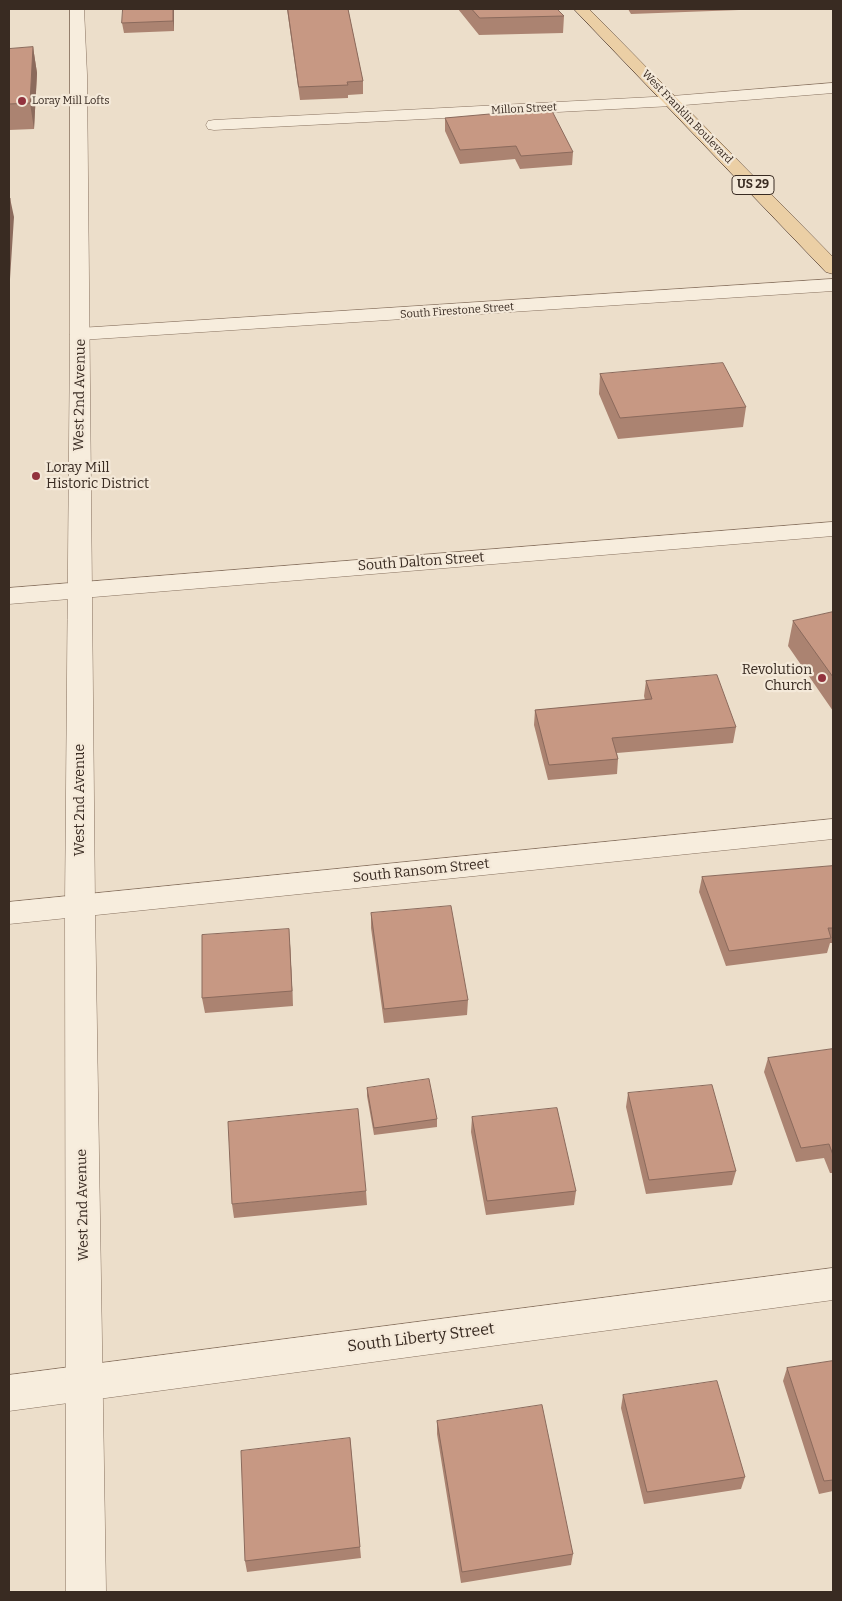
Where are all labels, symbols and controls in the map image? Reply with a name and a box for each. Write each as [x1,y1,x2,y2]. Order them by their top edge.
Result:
street label: West Franklin Boulevard [639,67,735,167]
place label: Loray Mill Lofts [32,94,109,108]
marker: Loray Mill Lofts [16,95,28,107]
street label: Millon Street [491,101,557,117]
road number: US 29 [732,176,774,194]
street label: South Firestone Street [400,300,514,322]
street label: West 2nd Avenue [71,339,89,451]
place label: Loray Mill Historic District [46,460,149,492]
marker: Loray Mill Historic District [30,470,42,482]
street label: South Dalton Street [357,549,485,575]
place label: Revolution Church [742,662,812,694]
marker: Revolution Church [816,672,828,684]
street label: West 2nd Avenue [72,744,88,856]
street label: South Ransom Street [352,855,490,887]
street label: West 2nd Avenue [74,1149,92,1261]
street label: South Liberty Street [346,1319,496,1357]

